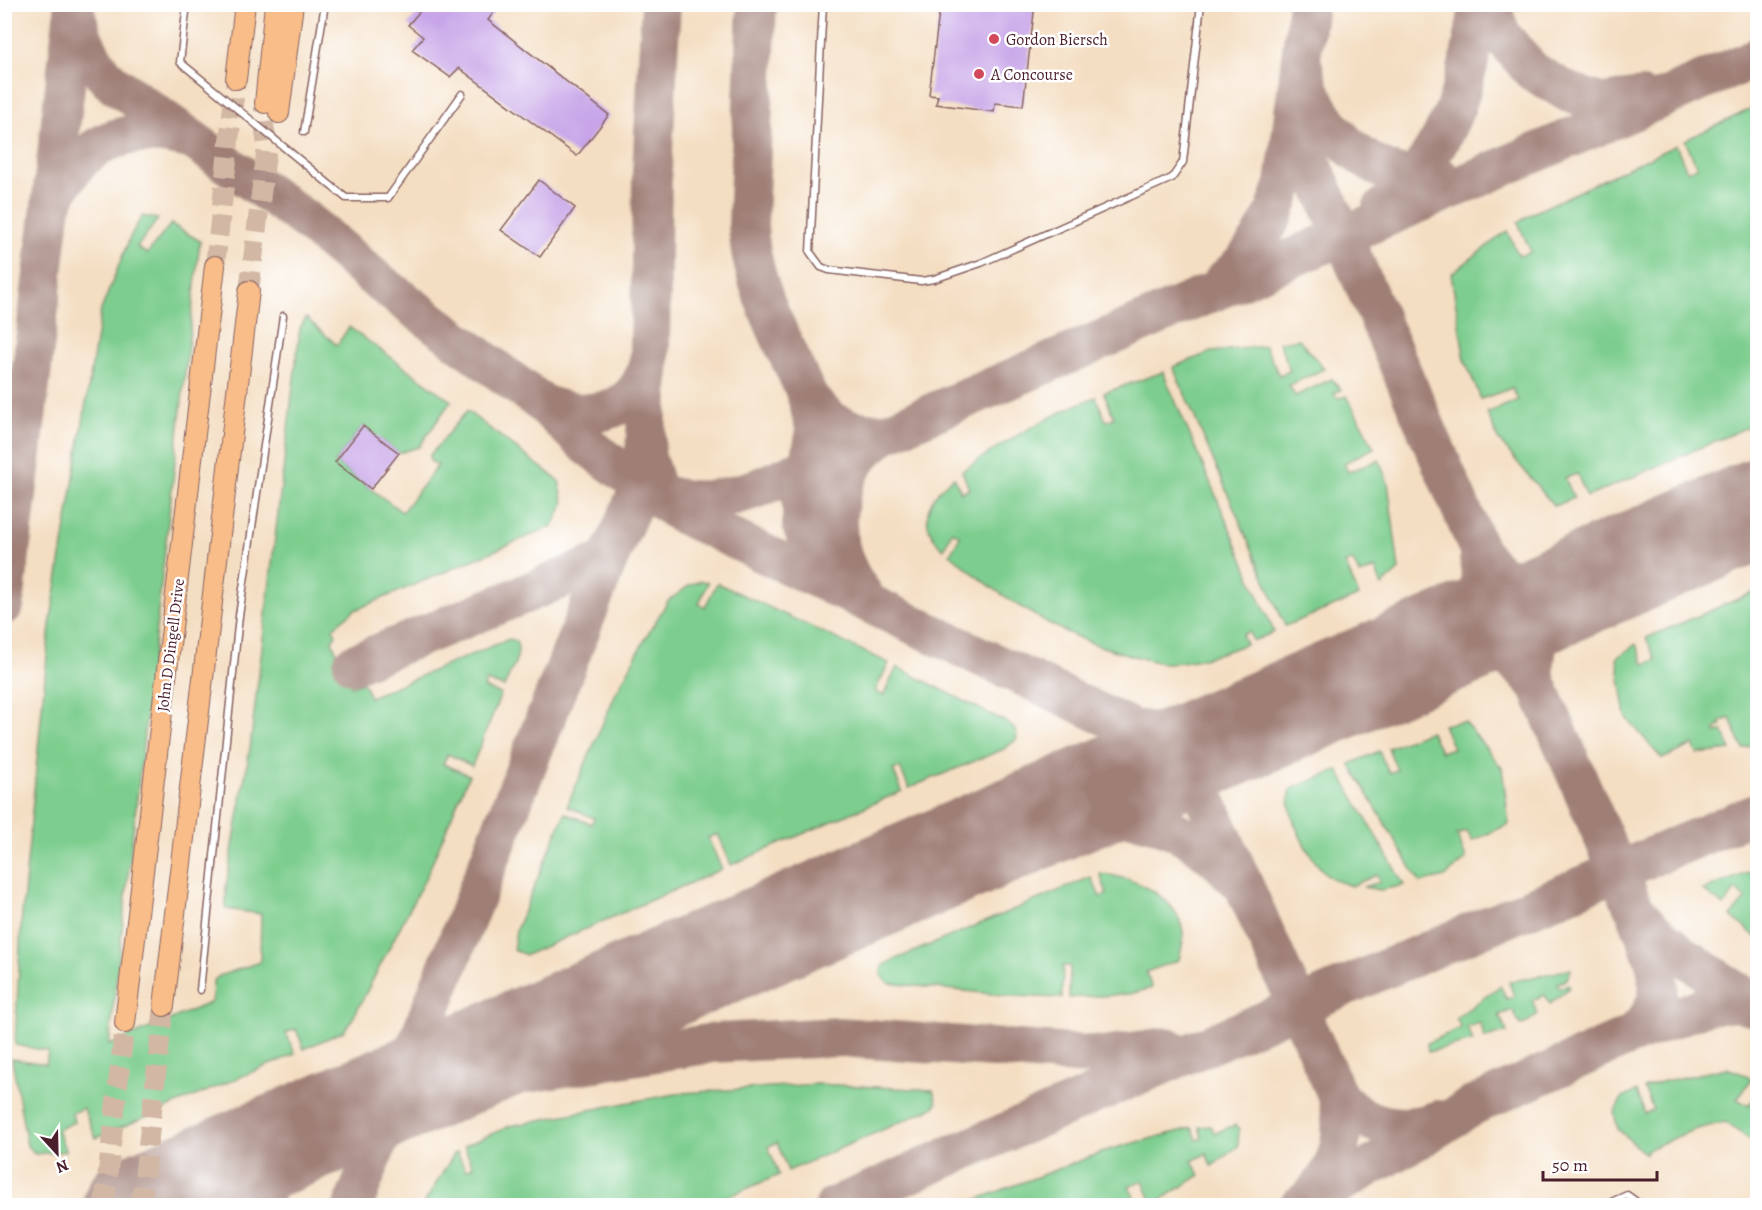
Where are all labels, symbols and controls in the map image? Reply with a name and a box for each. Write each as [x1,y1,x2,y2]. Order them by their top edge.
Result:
place label: Gordon Biersch [1006,29,1108,51]
marker: Gordon Biersch [987,32,1001,46]
place label: A Concourse [990,64,1073,86]
marker: A Concourse [972,67,986,81]
street label: John D Dingell Drive [152,577,190,713]
north arrow [27,1123,87,1183]
scale bar [1543,1144,1657,1182]
text: 50 m [1552,1153,1588,1177]
text: N [52,1154,72,1178]

